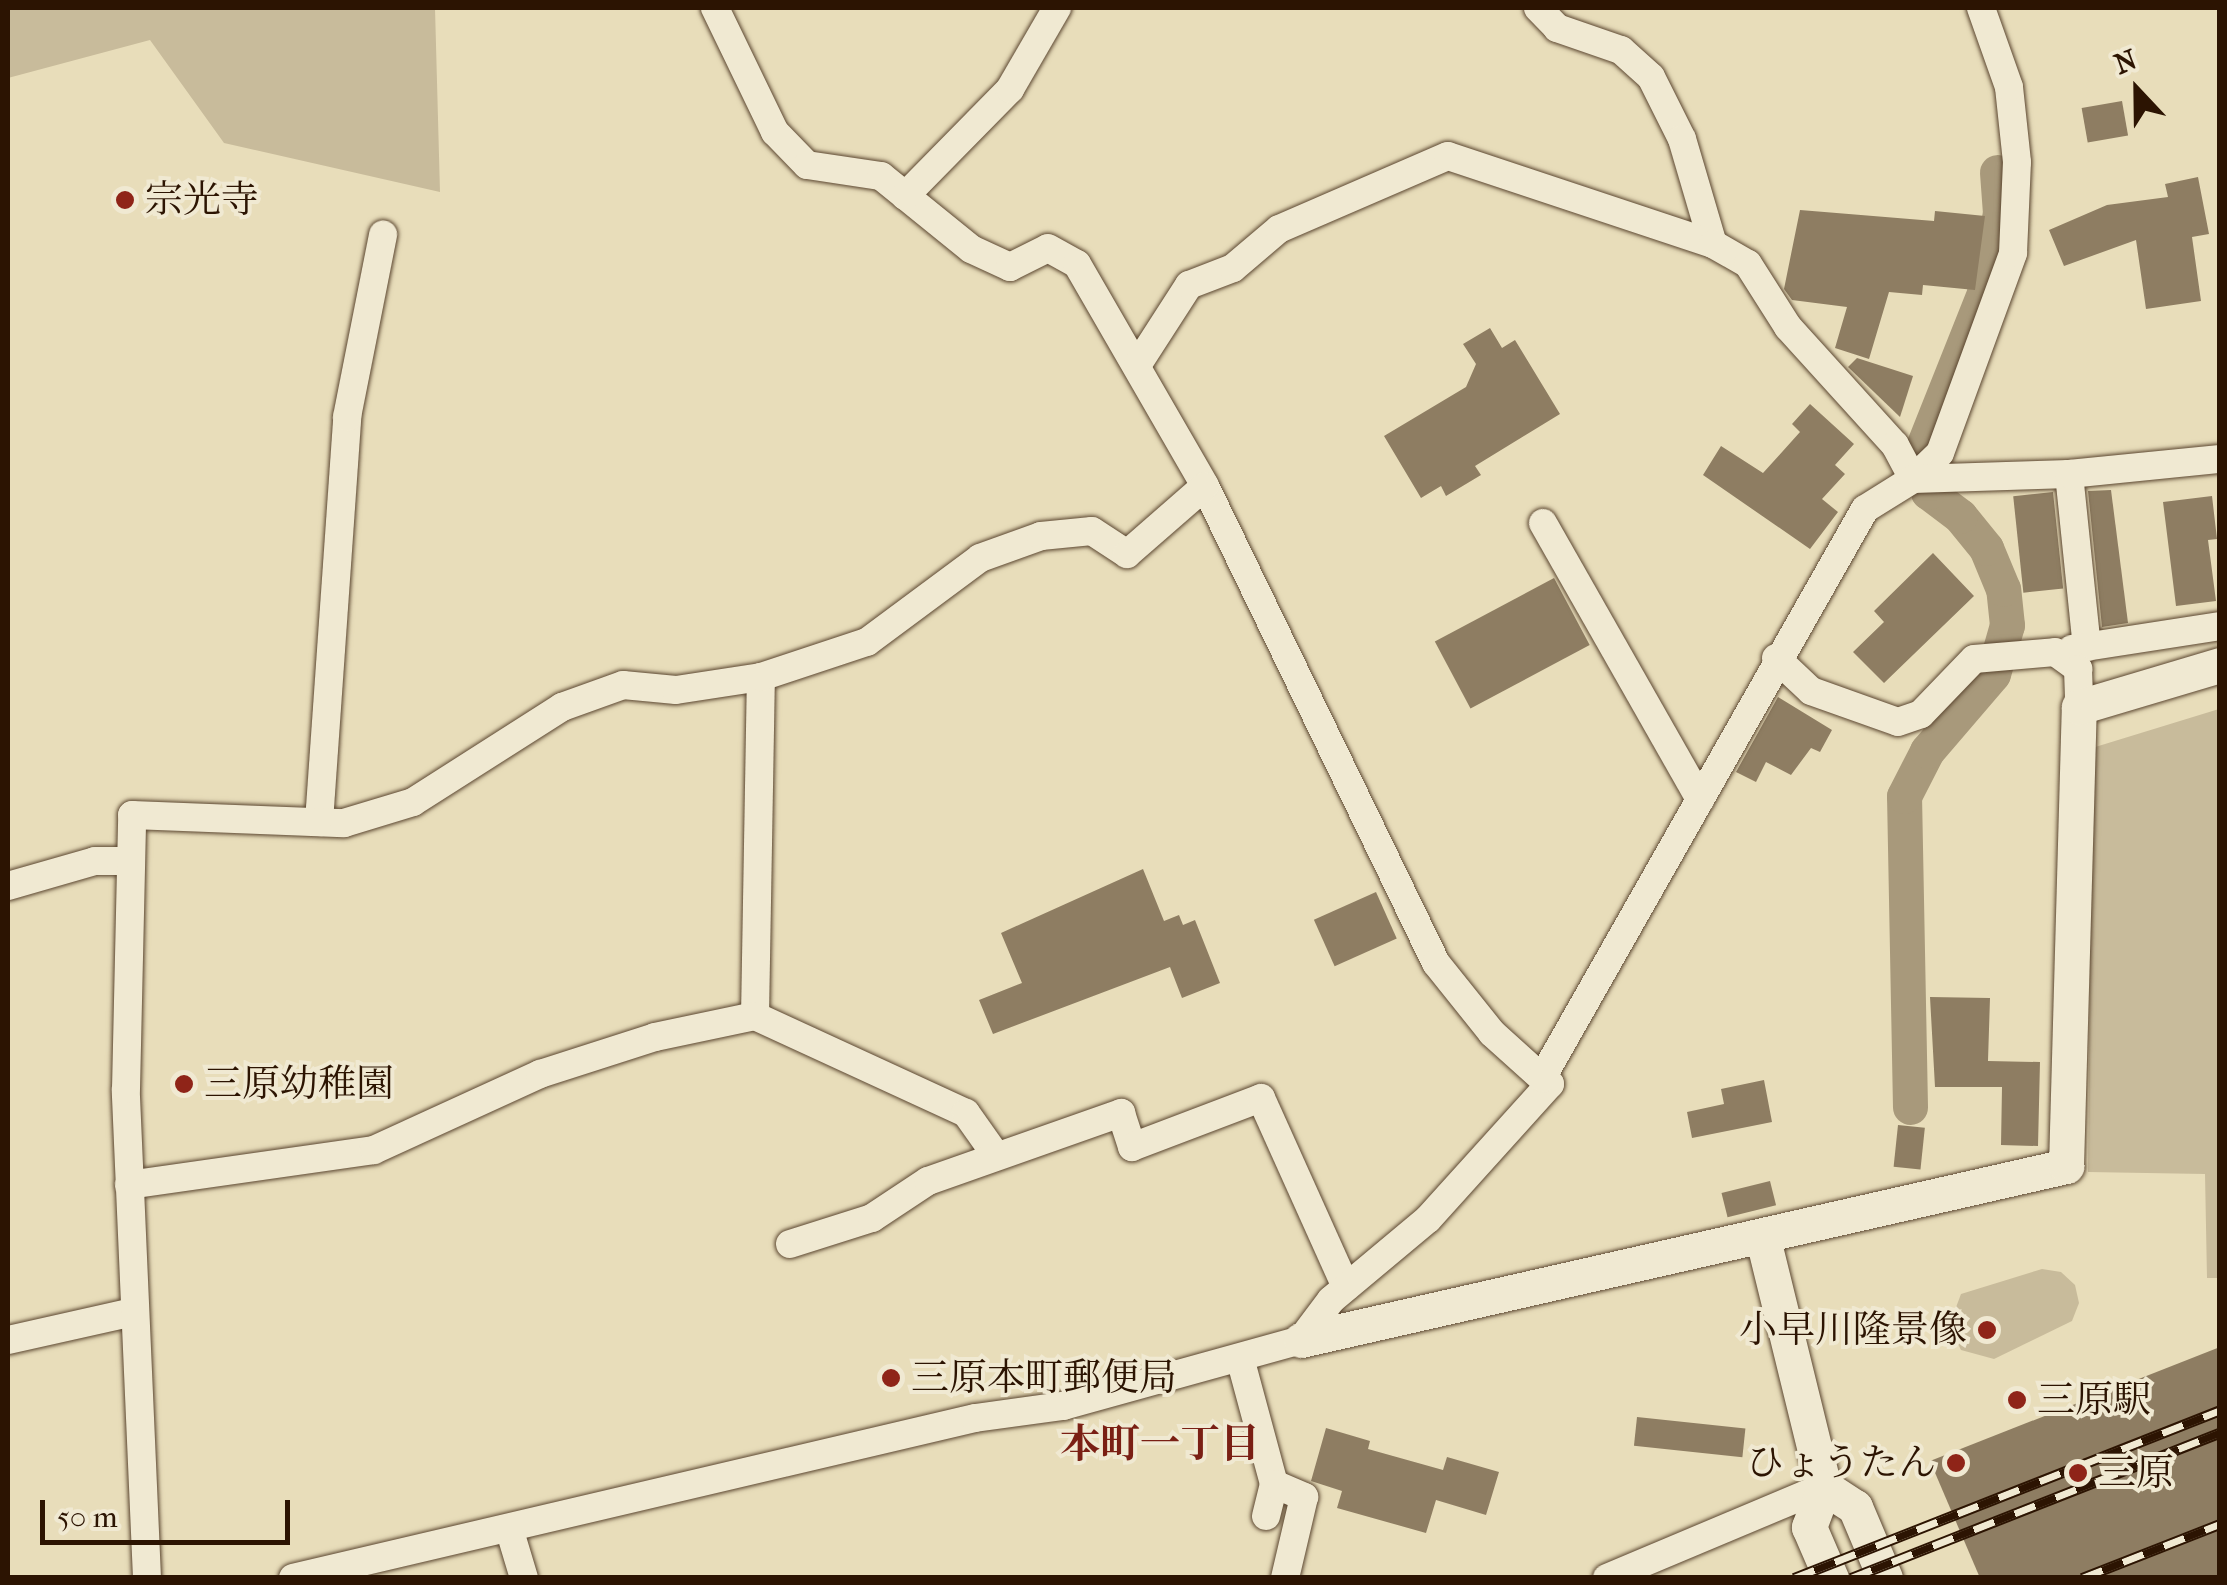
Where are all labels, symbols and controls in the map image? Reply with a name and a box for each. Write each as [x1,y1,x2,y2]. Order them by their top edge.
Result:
north arrow [2087,40,2187,140]
text: N [2110,42,2142,81]
place label: 宗光寺 [145,177,259,223]
marker: 宗光寺 [114,189,136,211]
place label: 三原幼稚園 [204,1061,394,1107]
marker: 三原幼稚園 [173,1073,195,1095]
place label: 小早川隆景像 [1739,1307,1967,1353]
marker: 小早川隆景像 [1976,1319,1998,1341]
place label: 三原本町郵便局 [911,1355,1177,1401]
marker: 三原本町郵便局 [880,1367,902,1389]
place label: 三原駅 [2037,1377,2151,1423]
marker: 三原駅 [2006,1389,2028,1411]
district label: 本町一丁目 [1060,1420,1260,1468]
place label: ひょうたん [1746,1440,1936,1486]
place label: 三原 [2098,1450,2174,1496]
marker: ひょうたん [1945,1452,1967,1474]
marker: 三原 [2067,1462,2089,1484]
scale bar [45,1480,295,1542]
text: 50 m [57,1500,118,1535]

